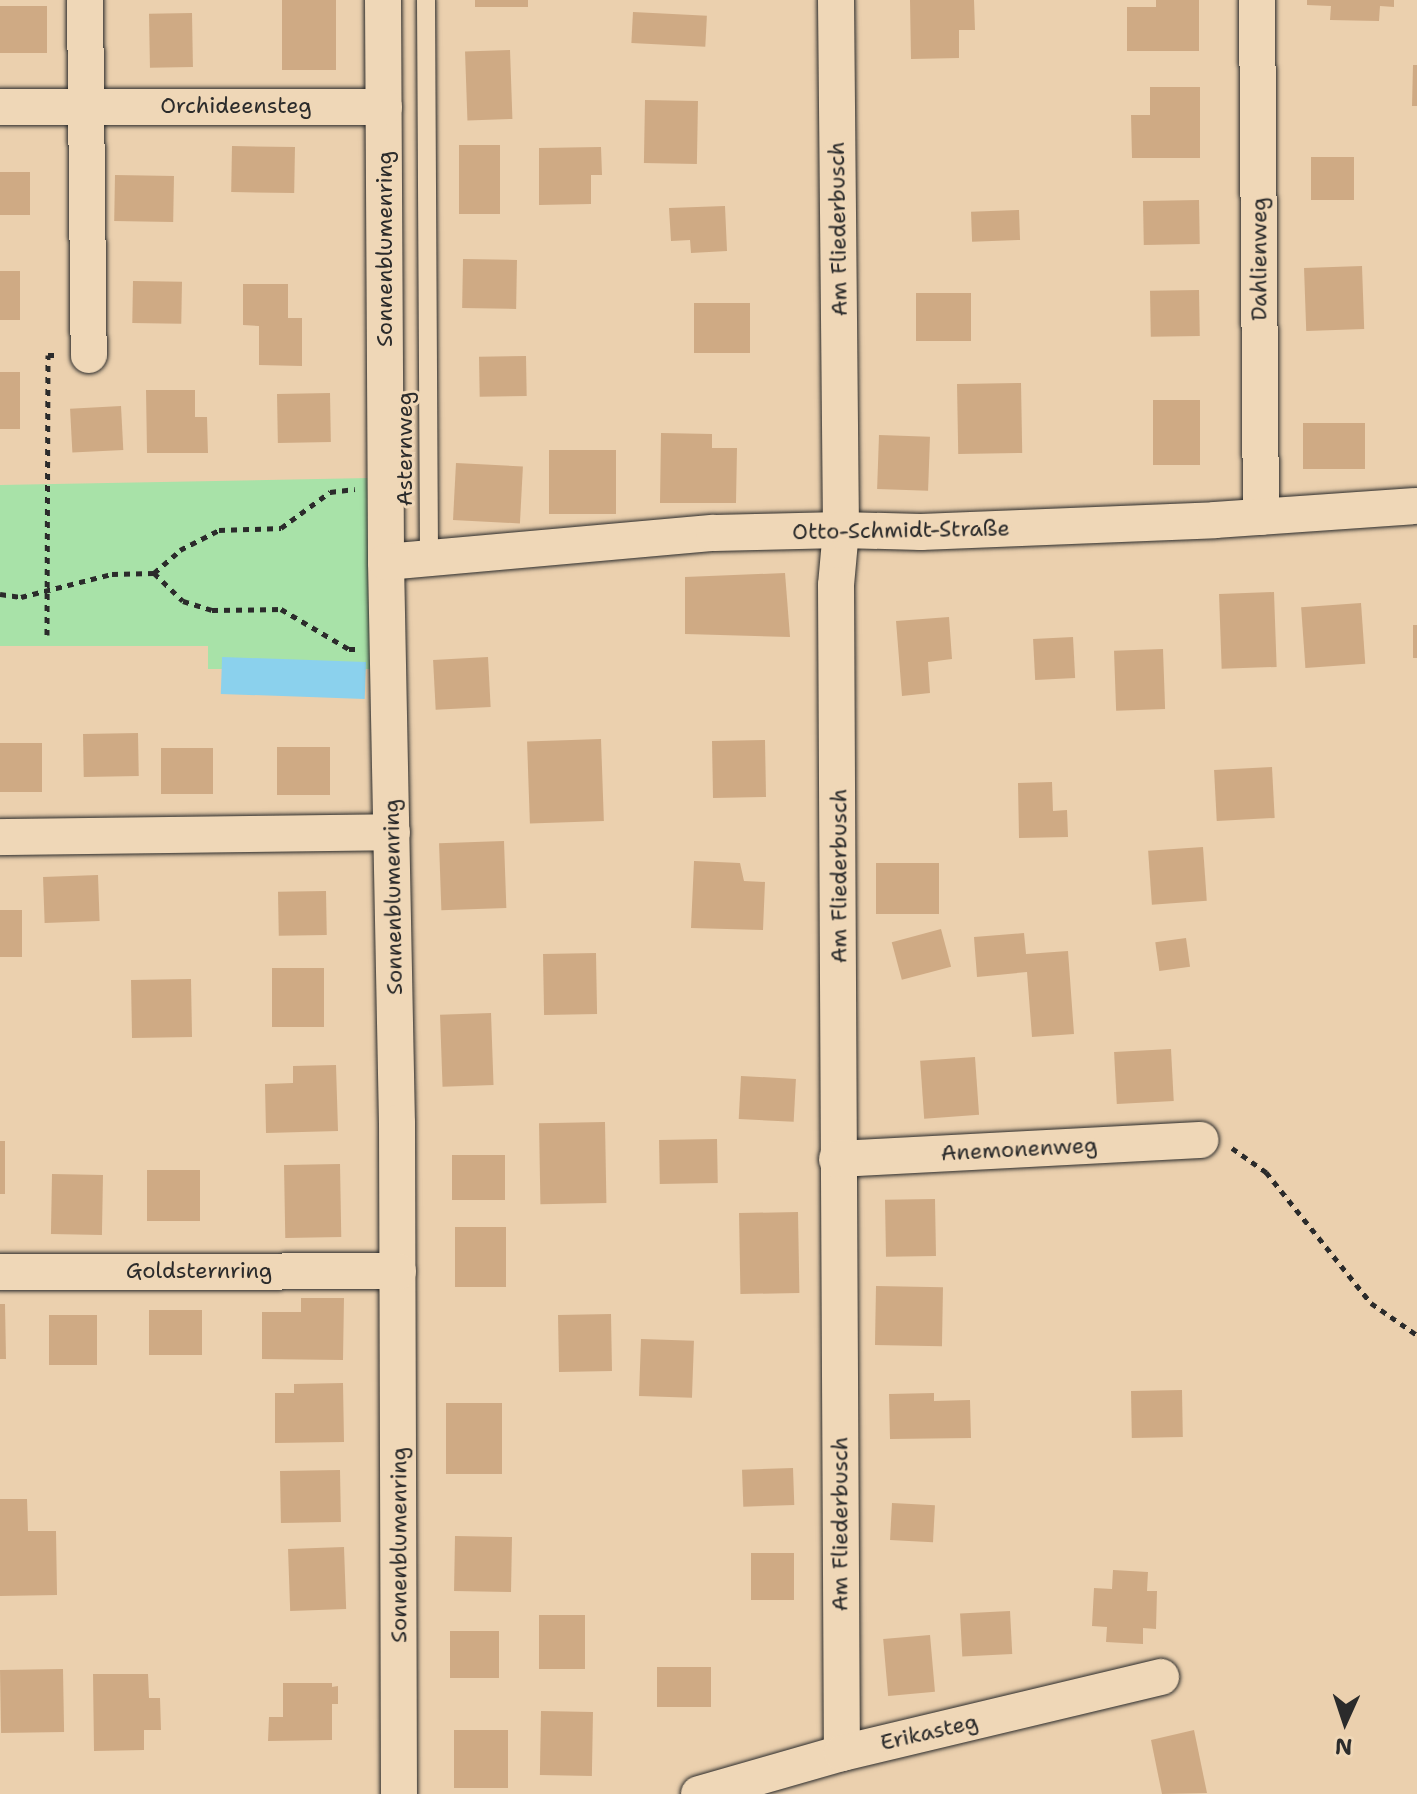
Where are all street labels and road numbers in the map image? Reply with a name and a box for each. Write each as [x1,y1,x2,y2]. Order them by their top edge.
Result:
street label: Orchideensteg [160,93,312,119]
street label: Am Fliederbusch [823,141,853,317]
street label: Sonnenblumenring [372,151,398,347]
street label: Dahlienweg [1246,197,1272,321]
street label: Asternweg [392,392,418,506]
street label: Otto-Schmidt-Straße [792,515,1010,545]
street label: Am Fliederbusch [826,789,852,963]
street label: Sonnenblumenring [378,799,408,995]
street label: Anemonenweg [940,1132,1098,1166]
street label: Goldsternring [126,1258,272,1284]
street label: Am Fliederbusch [827,1437,853,1611]
street label: Sonnenblumenring [386,1447,412,1643]
street label: Erikasteg [878,1708,980,1756]

